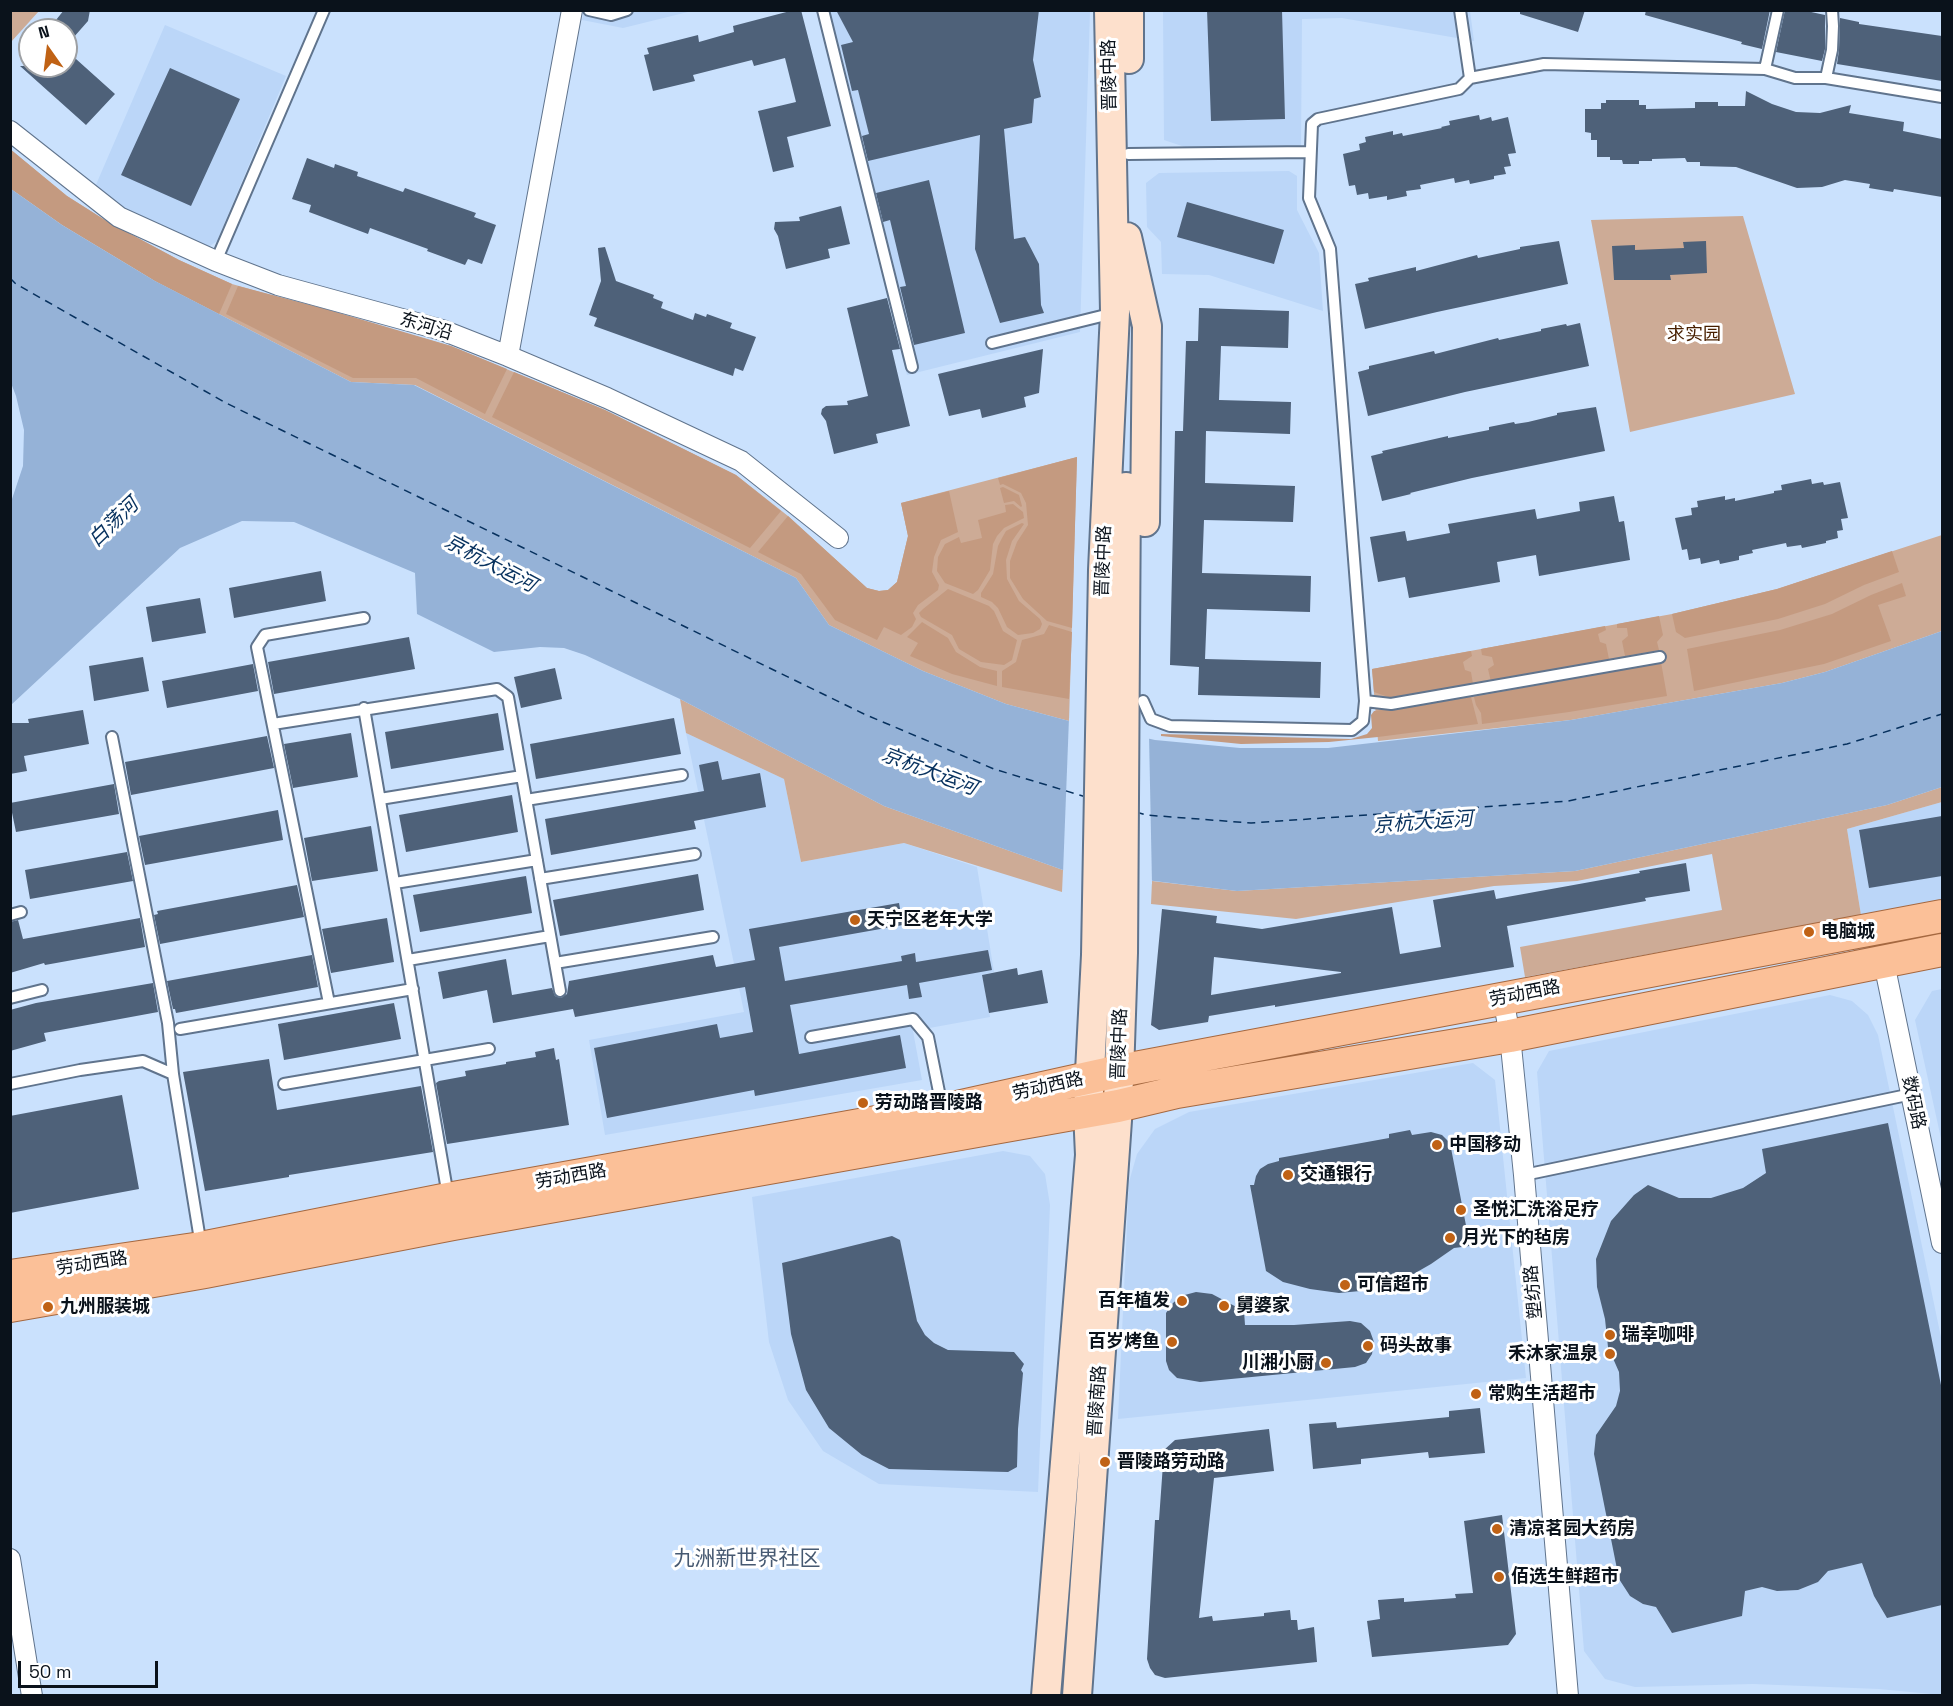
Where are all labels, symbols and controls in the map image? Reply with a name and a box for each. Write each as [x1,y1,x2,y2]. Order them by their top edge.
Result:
north arrow [18,18,78,78]
text: N [36,21,52,43]
street label: 晋陵中路 [1099,39,1121,111]
street label: 东河沿 [397,309,455,345]
park label: 求实园 [1667,324,1721,346]
water label: 白荡河 [84,494,144,552]
street label: 晋陵中路 [1092,525,1116,597]
water label: 京杭大运河 [440,530,540,598]
water label: 京杭大运河 [878,743,980,801]
water label: 京杭大运河 [1372,808,1474,838]
place label: 天宁区老年大学 [867,909,993,931]
marker: 天宁区老年大学 [848,913,862,927]
place label: 电脑城 [1821,921,1875,943]
marker: 电脑城 [1802,925,1816,939]
street label: 劳动西路 [1488,977,1562,1011]
street label: 晋陵中路 [1108,1008,1132,1080]
street label: 劳动西路 [1010,1068,1086,1106]
street label: 数码路 [1897,1074,1929,1132]
place label: 劳动路晋陵路 [875,1092,983,1114]
marker: 劳动路晋陵路 [856,1096,870,1110]
place label: 中国移动 [1449,1134,1521,1156]
marker: 中国移动 [1430,1138,1444,1152]
street label: 劳动西路 [534,1160,608,1194]
place label: 交通银行 [1300,1164,1372,1186]
marker: 交通银行 [1281,1168,1295,1182]
place label: 圣悦汇洗浴足疗 [1473,1199,1599,1221]
marker: 圣悦汇洗浴足疗 [1454,1203,1468,1217]
place label: 月光下的毡房 [1462,1227,1570,1249]
marker: 月光下的毡房 [1443,1231,1457,1245]
street label: 劳动西路 [55,1248,129,1280]
street label: 塑纺路 [1521,1264,1547,1320]
place label: 可信超市 [1357,1274,1429,1296]
marker: 可信超市 [1338,1278,1352,1292]
place label: 百年植发 [1098,1290,1170,1312]
marker: 百年植发 [1175,1294,1189,1308]
place label: 舅婆家 [1236,1295,1290,1317]
place label: 九州服装城 [60,1296,150,1318]
marker: 舅婆家 [1217,1299,1231,1313]
marker: 九州服装城 [41,1300,55,1314]
place label: 瑞幸咖啡 [1622,1324,1694,1346]
marker: 瑞幸咖啡 [1603,1328,1617,1342]
place label: 百岁烤鱼 [1088,1331,1160,1353]
marker: 百岁烤鱼 [1165,1335,1179,1349]
place label: 码头故事 [1380,1335,1452,1357]
marker: 码头故事 [1361,1339,1375,1353]
place label: 禾沐家温泉 [1508,1343,1598,1365]
marker: 禾沐家温泉 [1603,1347,1617,1361]
place label: 川湘小厨 [1242,1352,1314,1374]
marker: 川湘小厨 [1319,1356,1333,1370]
street label: 晋陵南路 [1085,1364,1111,1438]
place label: 常购生活超市 [1488,1383,1596,1405]
marker: 常购生活超市 [1469,1387,1483,1401]
place label: 晋陵路劳动路 [1117,1451,1225,1473]
marker: 晋陵路劳动路 [1098,1455,1112,1469]
place label: 清凉茗园大药房 [1509,1518,1635,1540]
marker: 清凉茗园大药房 [1490,1522,1504,1536]
district label: 九洲新世界社区 [674,1546,820,1572]
place label: 佰选生鲜超市 [1511,1566,1619,1588]
marker: 佰选生鲜超市 [1492,1570,1506,1584]
scale bar [21,1649,160,1687]
text: 50 m [29,1660,71,1683]

